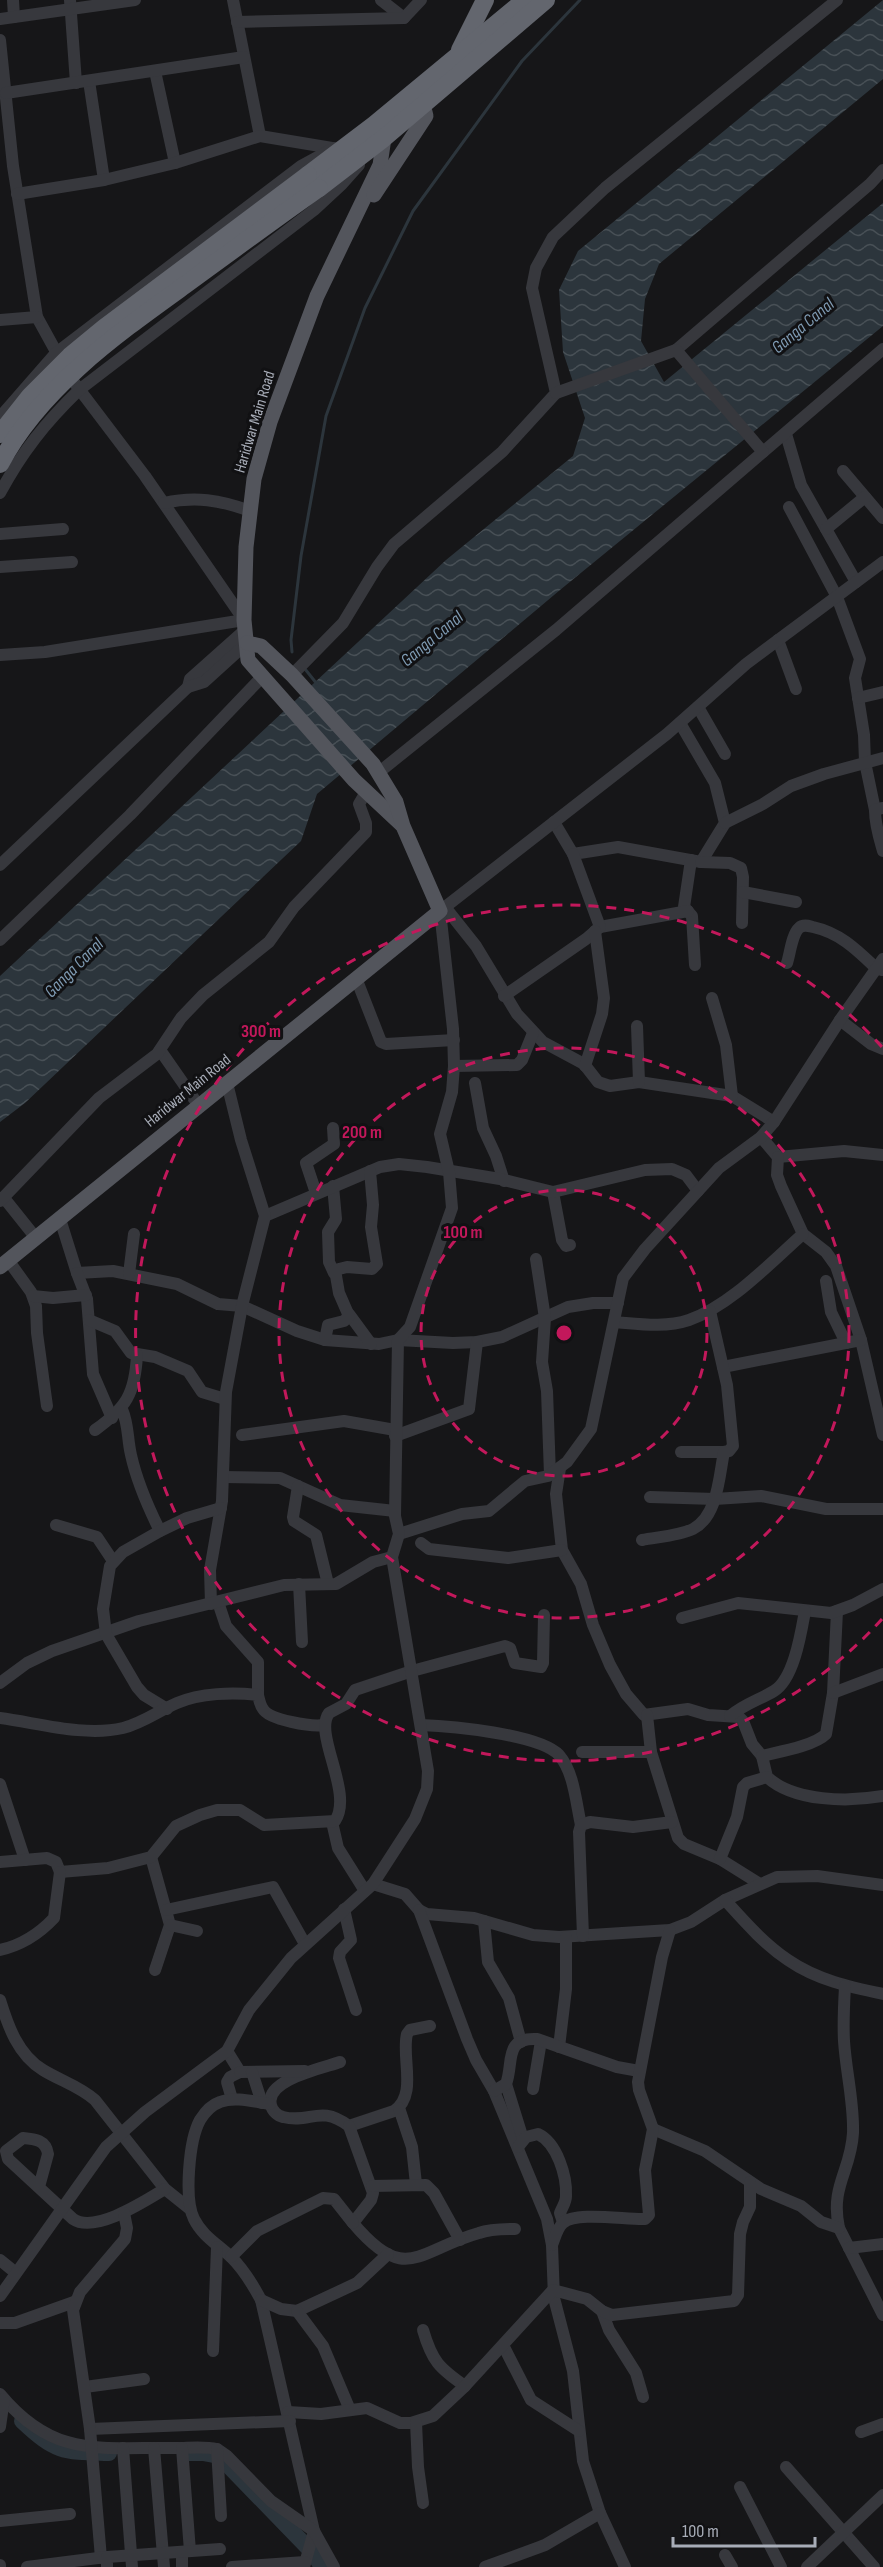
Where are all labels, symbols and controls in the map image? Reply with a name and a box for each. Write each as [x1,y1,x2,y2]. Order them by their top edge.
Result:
water label: Ganga Canal [768,293,839,358]
street label: Haridwar Main Road [231,369,279,475]
water label: Ganga Canal [397,606,468,671]
water label: Ganga Canal [40,934,108,1002]
text: 300 m [241,1021,281,1042]
street label: Haridwar Main Road [141,1050,235,1132]
text: 200 m [342,1122,382,1143]
text: 100 m [444,1222,483,1243]
centre of rings [554,1323,574,1343]
scale bar [673,2510,816,2548]
text: 100 m [682,2521,719,2542]

